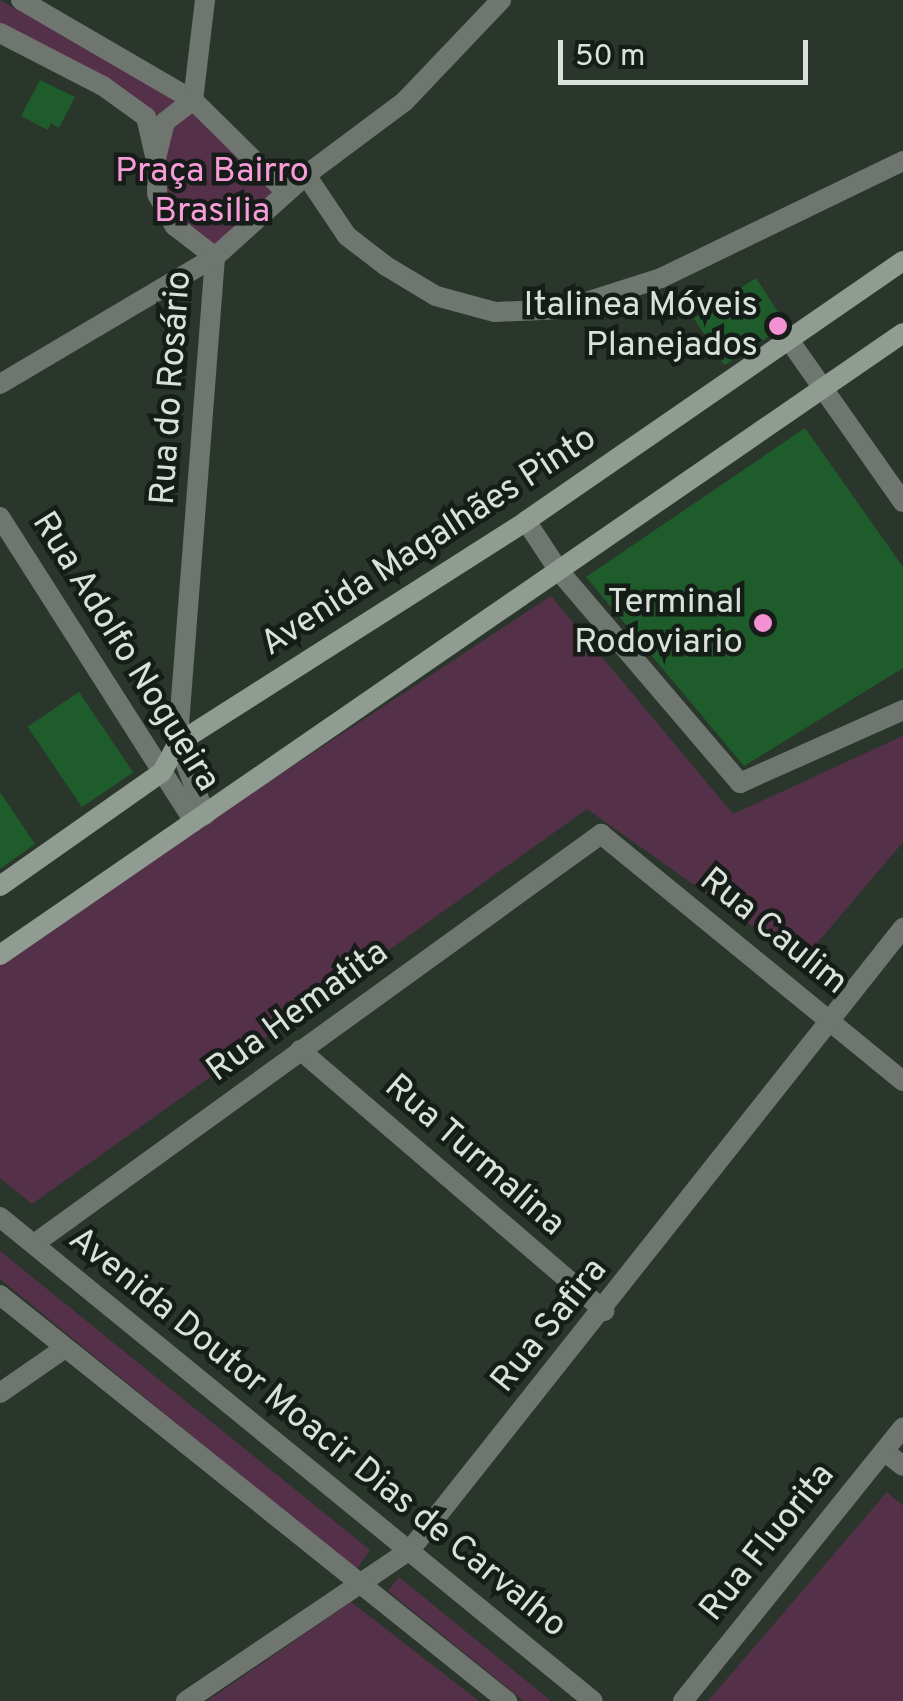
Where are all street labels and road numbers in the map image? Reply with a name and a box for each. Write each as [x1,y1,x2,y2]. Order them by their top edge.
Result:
street label: Rua do Rosário [143,269,201,507]
street label: Avenida Magalhães Pinto [254,418,604,666]
street label: Rua Adolfo Nogueira [22,504,228,800]
street label: Rua Caulim [691,860,855,1004]
street label: Rua Hematita [199,932,397,1092]
street label: Rua Turmalina [375,1066,573,1246]
street label: Avenida Doutor Moacir Dias de Carvalho [60,1219,574,1647]
street label: Rua Safira [483,1250,617,1402]
street label: Rua Fluorita [692,1456,844,1630]

